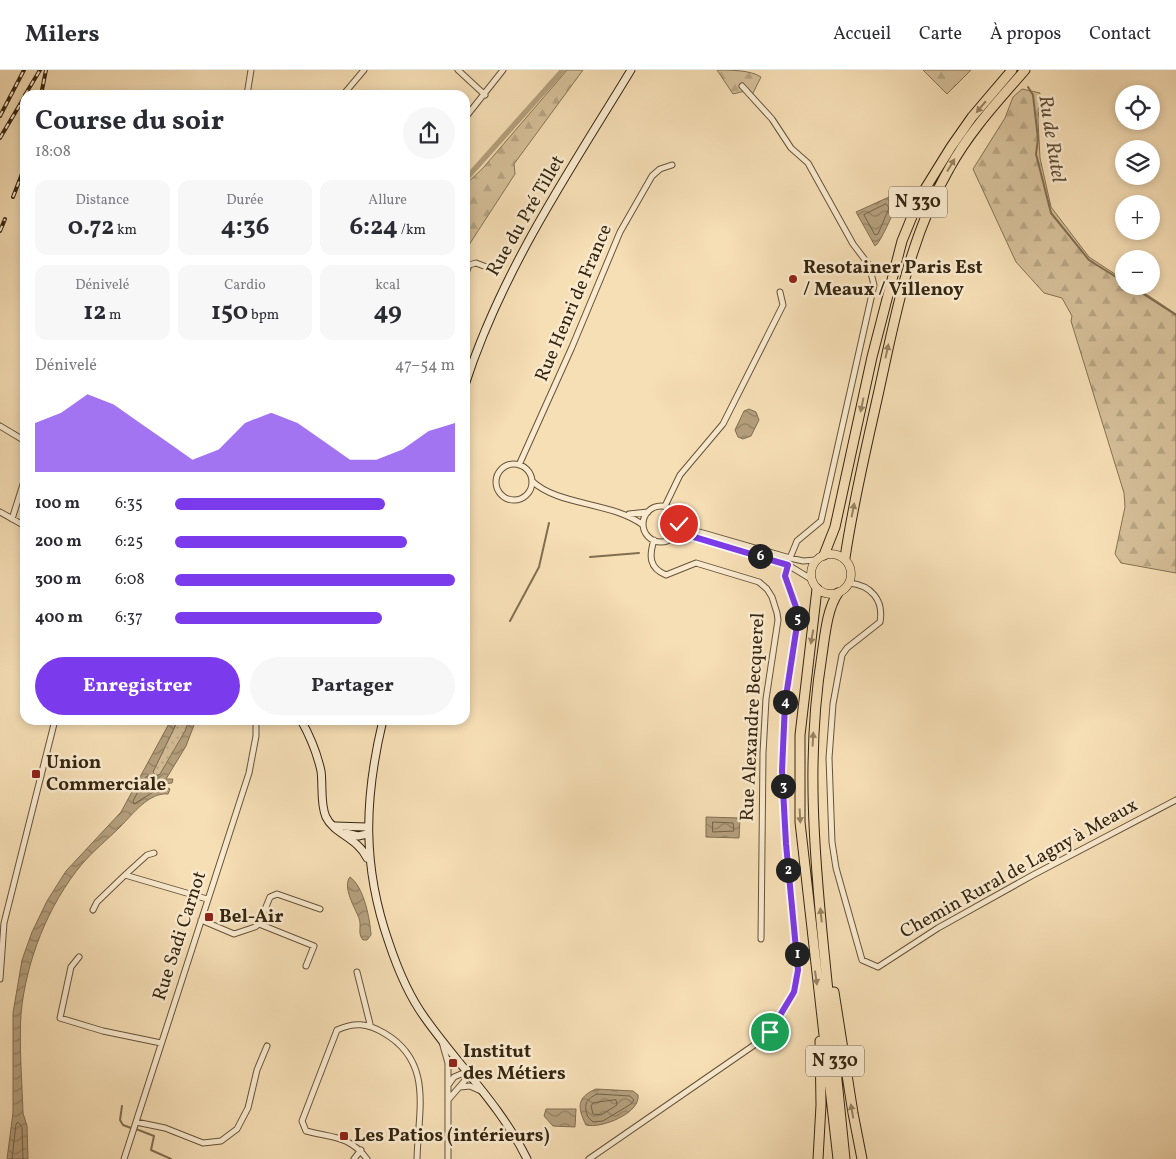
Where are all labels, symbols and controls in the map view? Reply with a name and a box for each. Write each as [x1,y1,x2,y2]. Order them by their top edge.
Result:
text: Milers [25,18,100,52]
text: Accueil [833,22,891,47]
text: Carte [919,22,962,47]
text: À propos [990,22,1061,47]
text: Contact [1089,22,1151,47]
map controls [1115,85,1160,295]
button: locate [1115,85,1160,130]
water label: Ru de Rutel [1030,93,1072,185]
one-way arrow [976,101,987,113]
text: Course du soir [35,102,224,141]
button: share [403,107,455,159]
button: layers [1115,140,1160,185]
text: 18:08 [35,141,71,163]
street label: Rue du Pré Tillet [481,150,571,281]
one-way arrow [946,159,955,172]
road number: N 330 [889,186,947,218]
text: Distance [76,191,129,210]
text: Durée [226,191,264,210]
text: Allure [368,191,407,210]
button: + [1115,195,1160,240]
text: 0.72 [68,210,114,245]
text: 4:36 [221,210,269,245]
text: 6:24 [349,210,398,245]
street label: Rue Henri de France [529,220,619,386]
text: km [114,221,137,240]
text: /km [398,221,426,240]
button: − [1115,250,1160,295]
place label: Resotainer Paris Est / Meaux / Villenoy [803,255,983,303]
marker: Resotainer Paris Est / Meaux / Villenoy [787,273,799,285]
text: Dénivelé [75,276,129,295]
text: Cardio [224,276,266,295]
text: kcal [375,276,400,295]
text: 12 [83,295,106,330]
text: 150 [211,295,248,330]
text: 49 [373,295,402,330]
text: m [106,306,121,325]
text: bpm [248,306,279,325]
one-way arrow [884,343,892,359]
text: Dénivelé [35,355,97,377]
text: 47–54 m [395,355,455,377]
one-way arrow [857,397,865,413]
text: 100 m [35,493,80,515]
text: 6:35 [115,493,143,515]
one-way arrow [849,502,857,518]
pin [658,503,700,545]
icon: check [665,510,693,538]
text: 200 m [35,531,82,553]
text: 6:25 [115,531,143,553]
pin: 6 [748,544,772,568]
text: 6 [757,547,764,566]
text: 300 m [35,569,81,591]
text: 6:08 [115,569,145,591]
pin: 5 [784,606,810,630]
text: 400 m [35,607,83,629]
text: 6:37 [115,607,143,629]
text: 5 [794,609,801,628]
street label: Rue Alexandre Becquerel [735,612,771,822]
one-way arrow [807,630,815,646]
button: Enregistrer [35,657,240,715]
button: Partager [250,657,455,715]
pin: 4 [772,690,798,714]
text: 4 [781,693,790,712]
one-way arrow [810,730,818,746]
place label: Union Commerciale [46,750,167,798]
marker: Union Commerciale [30,768,42,780]
pin: 3 [770,774,796,798]
text: 3 [780,777,787,796]
street label: Chemin Rural de Lagny à Meaux [895,793,1143,945]
one-way arrow [796,809,804,825]
pin: 2 [776,858,800,882]
text: 2 [785,861,792,880]
street label: Rue Sadi Carnot [147,868,213,1004]
place label: Bel-Air [219,904,284,930]
one-way arrow [816,907,824,923]
marker: Bel-Air [203,911,215,923]
pin: 1 [784,942,810,966]
text: 1 [795,945,800,964]
one-way arrow [813,970,821,986]
pin [749,1011,791,1053]
icon: arrive [756,1018,784,1046]
place label: Institut des Métiers [463,1039,566,1087]
road number: N 330 [806,1046,864,1076]
marker: Institut des Métiers [447,1057,459,1069]
one-way arrow [848,1103,856,1119]
place label: Les Patios (intérieurs) [354,1123,550,1149]
marker: Les Patios (intérieurs) [338,1130,350,1142]

